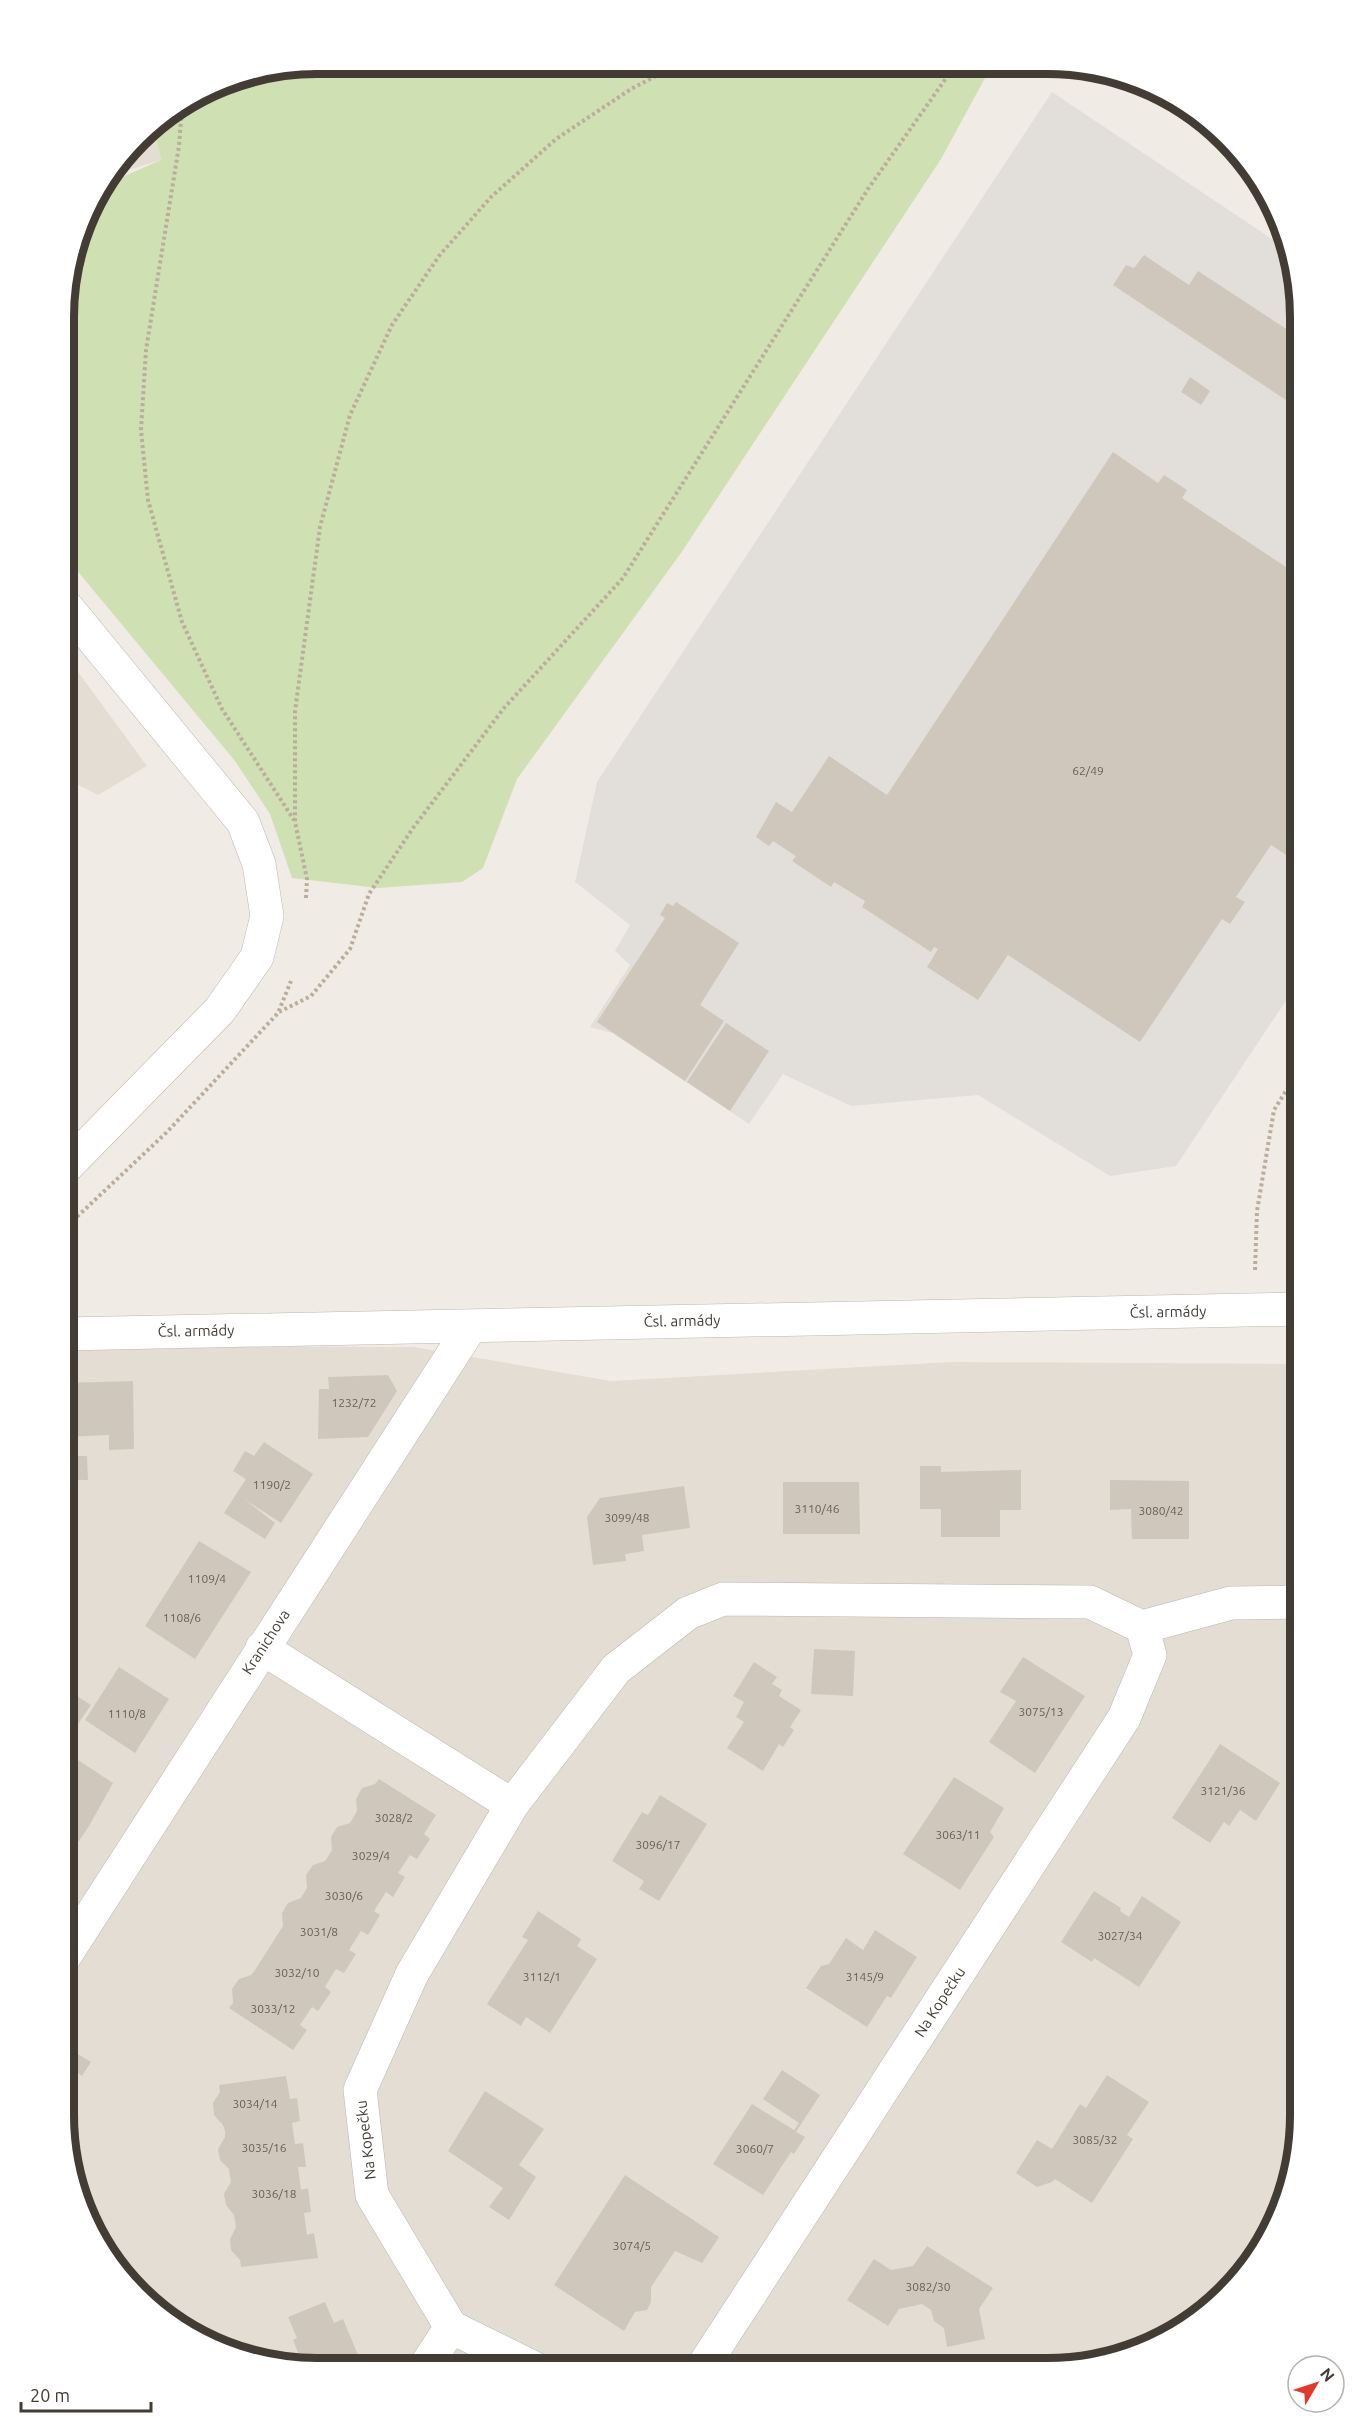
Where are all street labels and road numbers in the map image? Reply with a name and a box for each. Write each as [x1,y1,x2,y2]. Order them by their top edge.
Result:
street label: Čsl. armády [1129,1302,1207,1321]
street label: Čsl. armády [643,1311,721,1330]
street label: Čsl. armády [157,1321,235,1340]
street label: Kranichova [238,1606,293,1677]
street label: Na Kopečku [911,1964,968,2040]
street label: Na Kopečku [352,2099,379,2181]

